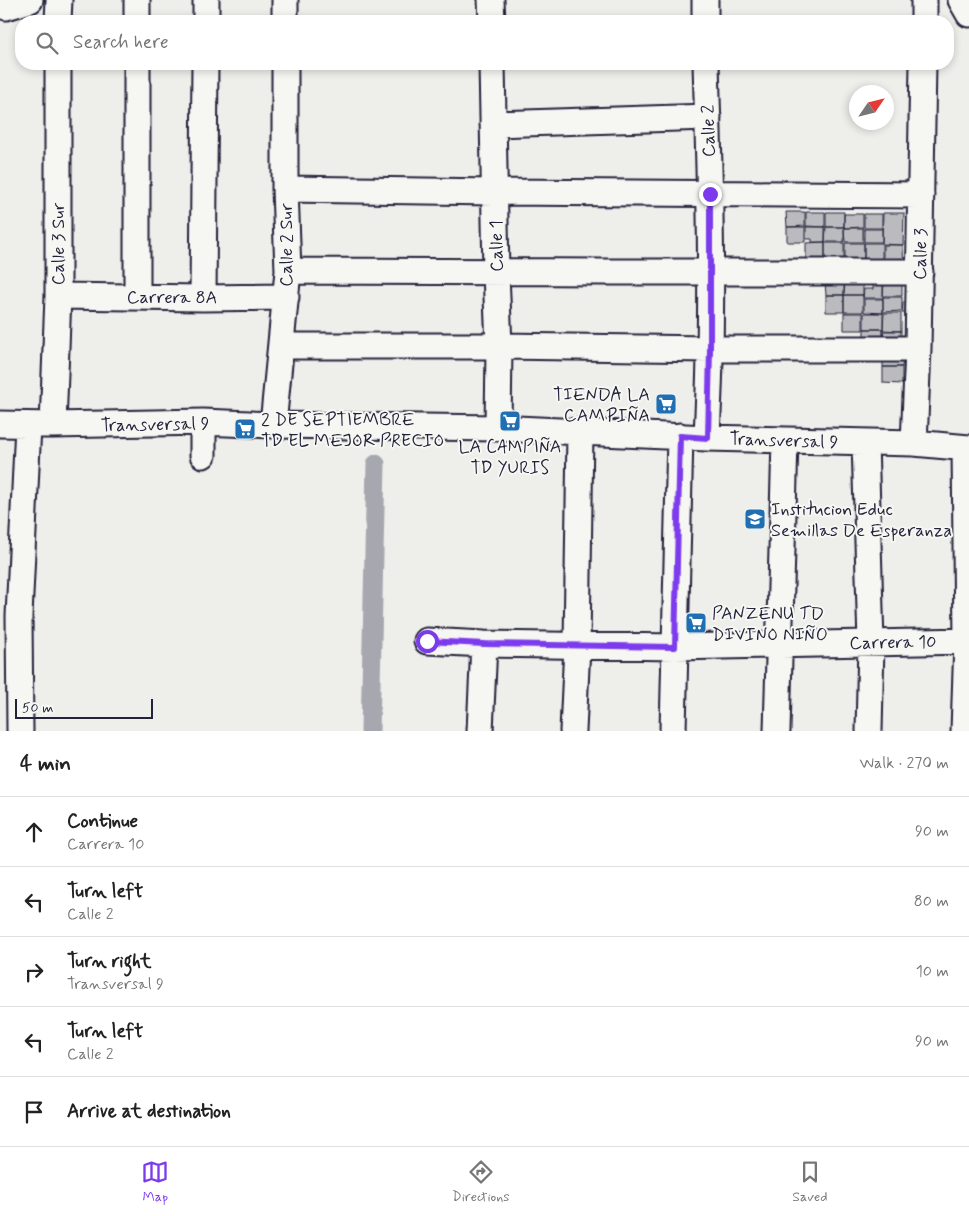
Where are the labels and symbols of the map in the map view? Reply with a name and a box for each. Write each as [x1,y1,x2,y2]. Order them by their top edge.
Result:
north arrow [849,85,894,130]
street label: Calle 2 [697,104,721,157]
route end [699,183,722,206]
street label: Calle 3 Sur [47,202,71,285]
street label: Calle 2 Sur [275,203,299,287]
street label: Calle 1 [485,220,509,272]
street label: Calle 3 [909,228,933,280]
street label: Carrera 8A [127,286,217,310]
place label: TIENDA LA CAMPIÑA [553,383,650,428]
supermarket icon: TIENDA LA CAMPIÑA [654,392,678,416]
place label: 2 DE SEPTIEMBRE TD EL MEJOR PRECIO [261,408,444,453]
supermarket icon: LA CAMPIÑA TD YURIS [498,409,522,433]
street label: Transversal 9 [100,412,210,438]
supermarket icon: 2 DE SEPTIEMBRE TD EL MEJOR PRECIO [233,417,257,441]
street label: Transversal 9 [729,427,839,455]
place label: LA CAMPIÑA TD YURIS [458,435,562,480]
place label: Institucion Educ Semillas De Esperanza [771,498,952,543]
school or university icon: Institucion Educ Semillas De Esperanza [743,507,767,531]
place label: PANZENU TD DIVINO NIÑO [712,602,828,647]
supermarket icon: PANZENU TD DIVINO NIÑO [684,611,708,635]
route start [416,630,439,653]
street label: Carrera 10 [849,630,937,656]
scale bar [15,696,152,719]

